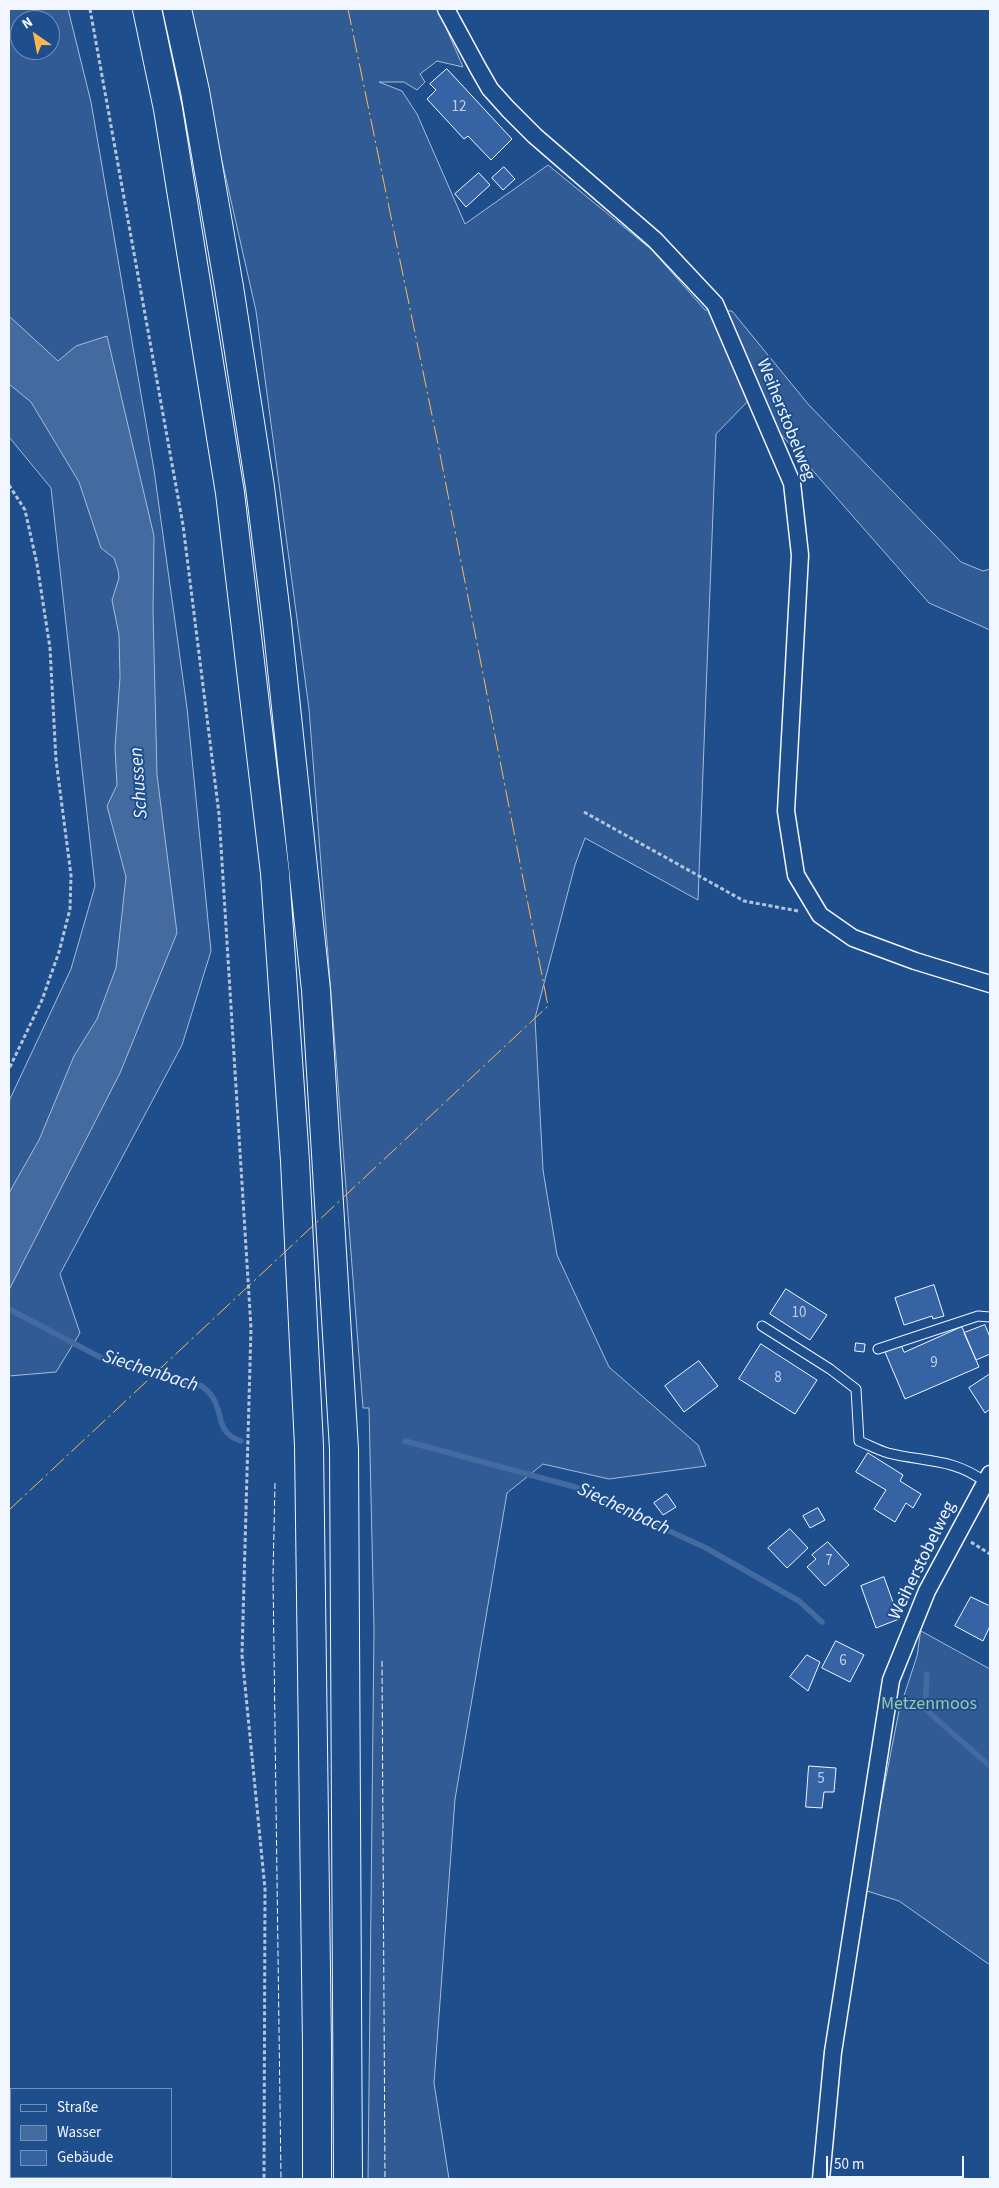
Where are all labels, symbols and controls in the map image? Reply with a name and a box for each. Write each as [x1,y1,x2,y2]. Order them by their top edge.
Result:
north arrow [10,10,60,60]
text: N [18,12,37,34]
house number: 12 [452,99,466,117]
street label: Weiherstobelweg [751,356,819,484]
water label: Schussen [126,746,154,820]
house number: 10 [792,1305,806,1323]
water label: Siechenbach [99,1346,201,1398]
house number: 9 [930,1355,938,1373]
house number: 8 [774,1370,782,1388]
water label: Siechenbach [573,1479,673,1541]
street label: Weiherstobelweg [885,1498,961,1624]
house number: 7 [825,1553,833,1571]
house number: 6 [839,1653,847,1671]
park label: Metzenmoos [881,1694,977,1716]
house number: 5 [817,1771,825,1789]
legend [10,2088,172,2178]
text: Straße [57,2097,98,2118]
text: Wasser [57,2122,101,2143]
scale bar [829,2146,966,2178]
text: Gebäude [57,2147,113,2168]
text: 50 m [834,2154,864,2175]

